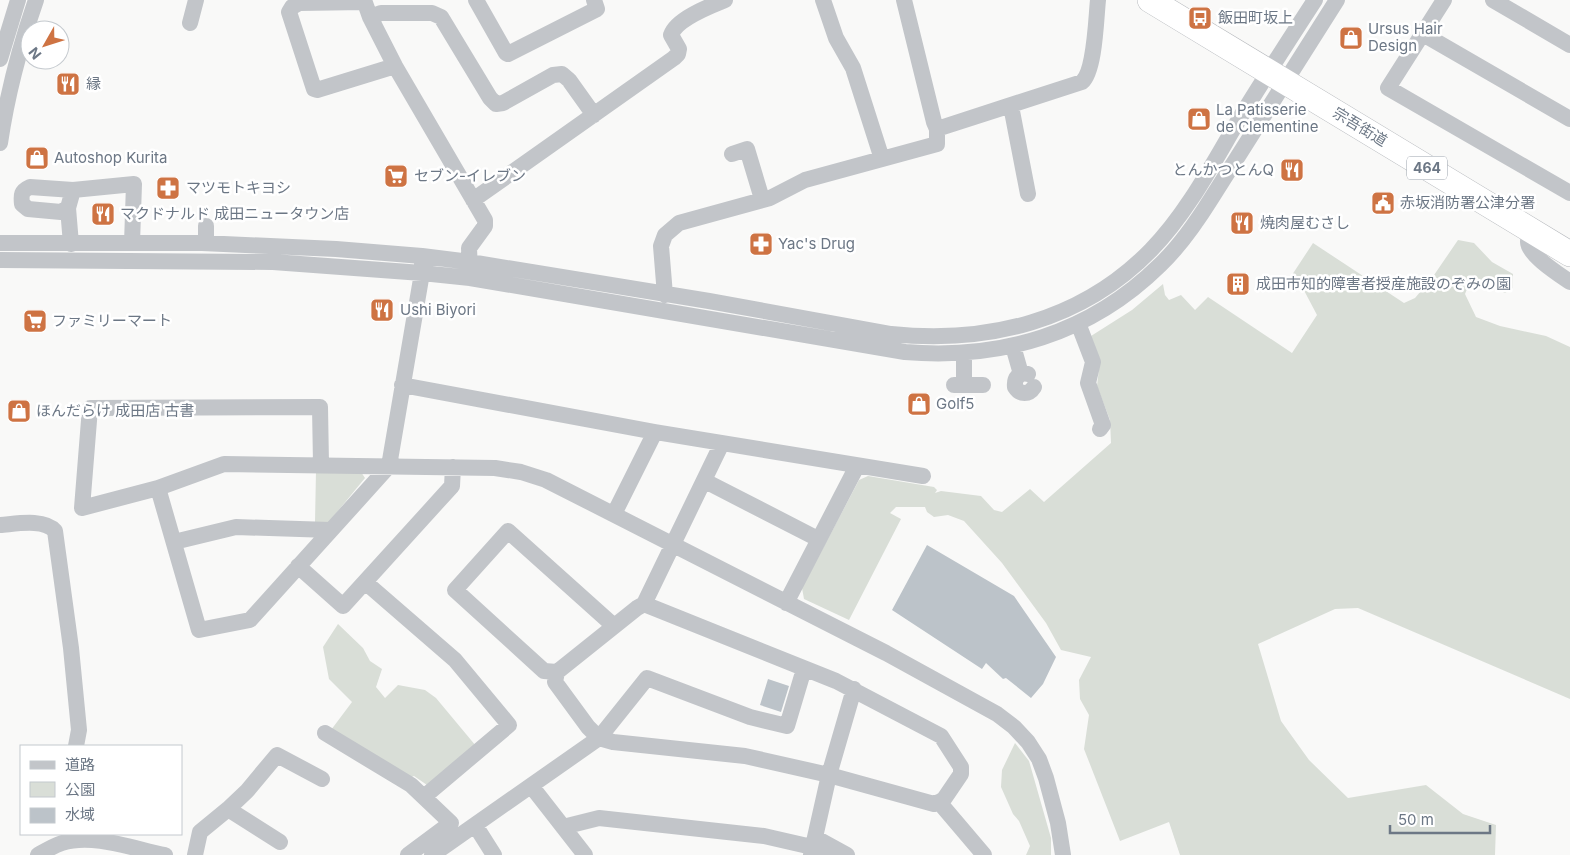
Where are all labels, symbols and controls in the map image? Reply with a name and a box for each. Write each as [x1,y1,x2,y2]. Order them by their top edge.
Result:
bus stop icon: 飯田町坂上 [1187,5,1213,31]
place label: 飯田町坂上 [1218,8,1293,27]
place label: Ursus Hair Design [1368,19,1443,55]
north arrow [20,20,70,70]
shop icon: Ursus Hair Design [1338,25,1364,51]
text: N [25,44,44,63]
restaurant icon: 縁 [55,71,81,97]
place label: 縁 [86,74,101,93]
place label: La Patisserie de Clementine [1216,100,1318,136]
street label: 宗吾街道 [1330,103,1391,150]
shop icon: La Patisserie de Clementine [1186,106,1212,132]
shop icon: Autoshop Kurita [24,145,50,171]
place label: Autoshop Kurita [54,148,168,167]
road number: 464 [1407,156,1447,180]
restaurant icon: とんかつとんQ [1279,157,1305,183]
place label: とんかつとんQ [1173,160,1274,179]
supermarket icon: セブン-イレブン [383,163,409,189]
place label: セブン-イレブン [414,166,526,185]
pharmacy icon: マツモトキヨシ [155,175,181,201]
place label: マツモトキヨシ [186,178,291,197]
public building icon: 赤坂消防署公津分署 [1370,190,1396,216]
place label: 赤坂消防署公津分署 [1400,193,1535,212]
restaurant icon: マクドナルド 成田ニュータウン店 [90,201,116,227]
place label: マクドナルド 成田ニュータウン店 [120,204,349,223]
restaurant icon: 焼肉屋むさし [1229,210,1255,236]
place label: 焼肉屋むさし [1260,213,1350,232]
pharmacy icon: Yac's Drug [748,231,774,257]
place label: Yac's Drug [778,234,855,253]
building icon: 成田市知的障害者授産施設のぞみの園 [1225,271,1251,297]
place label: 成田市知的障害者授産施設のぞみの園 [1256,274,1511,293]
restaurant icon: Ushi Biyori [369,297,395,323]
place label: Ushi Biyori [400,300,476,319]
supermarket icon: ファミリーマート [22,308,48,334]
place label: ファミリーマート [52,311,172,330]
shop icon: Golf5 [906,391,932,417]
place label: Golf5 [936,394,975,413]
shop icon: ほんだらけ 成田店 古書 [6,398,32,424]
place label: ほんだらけ 成田店 古書 [36,401,194,420]
legend [20,745,182,835]
text: 道路 [65,755,95,774]
text: 公園 [65,780,95,799]
scale bar [1390,802,1490,834]
text: 水域 [65,805,95,824]
text: 50 m [1398,810,1434,829]

